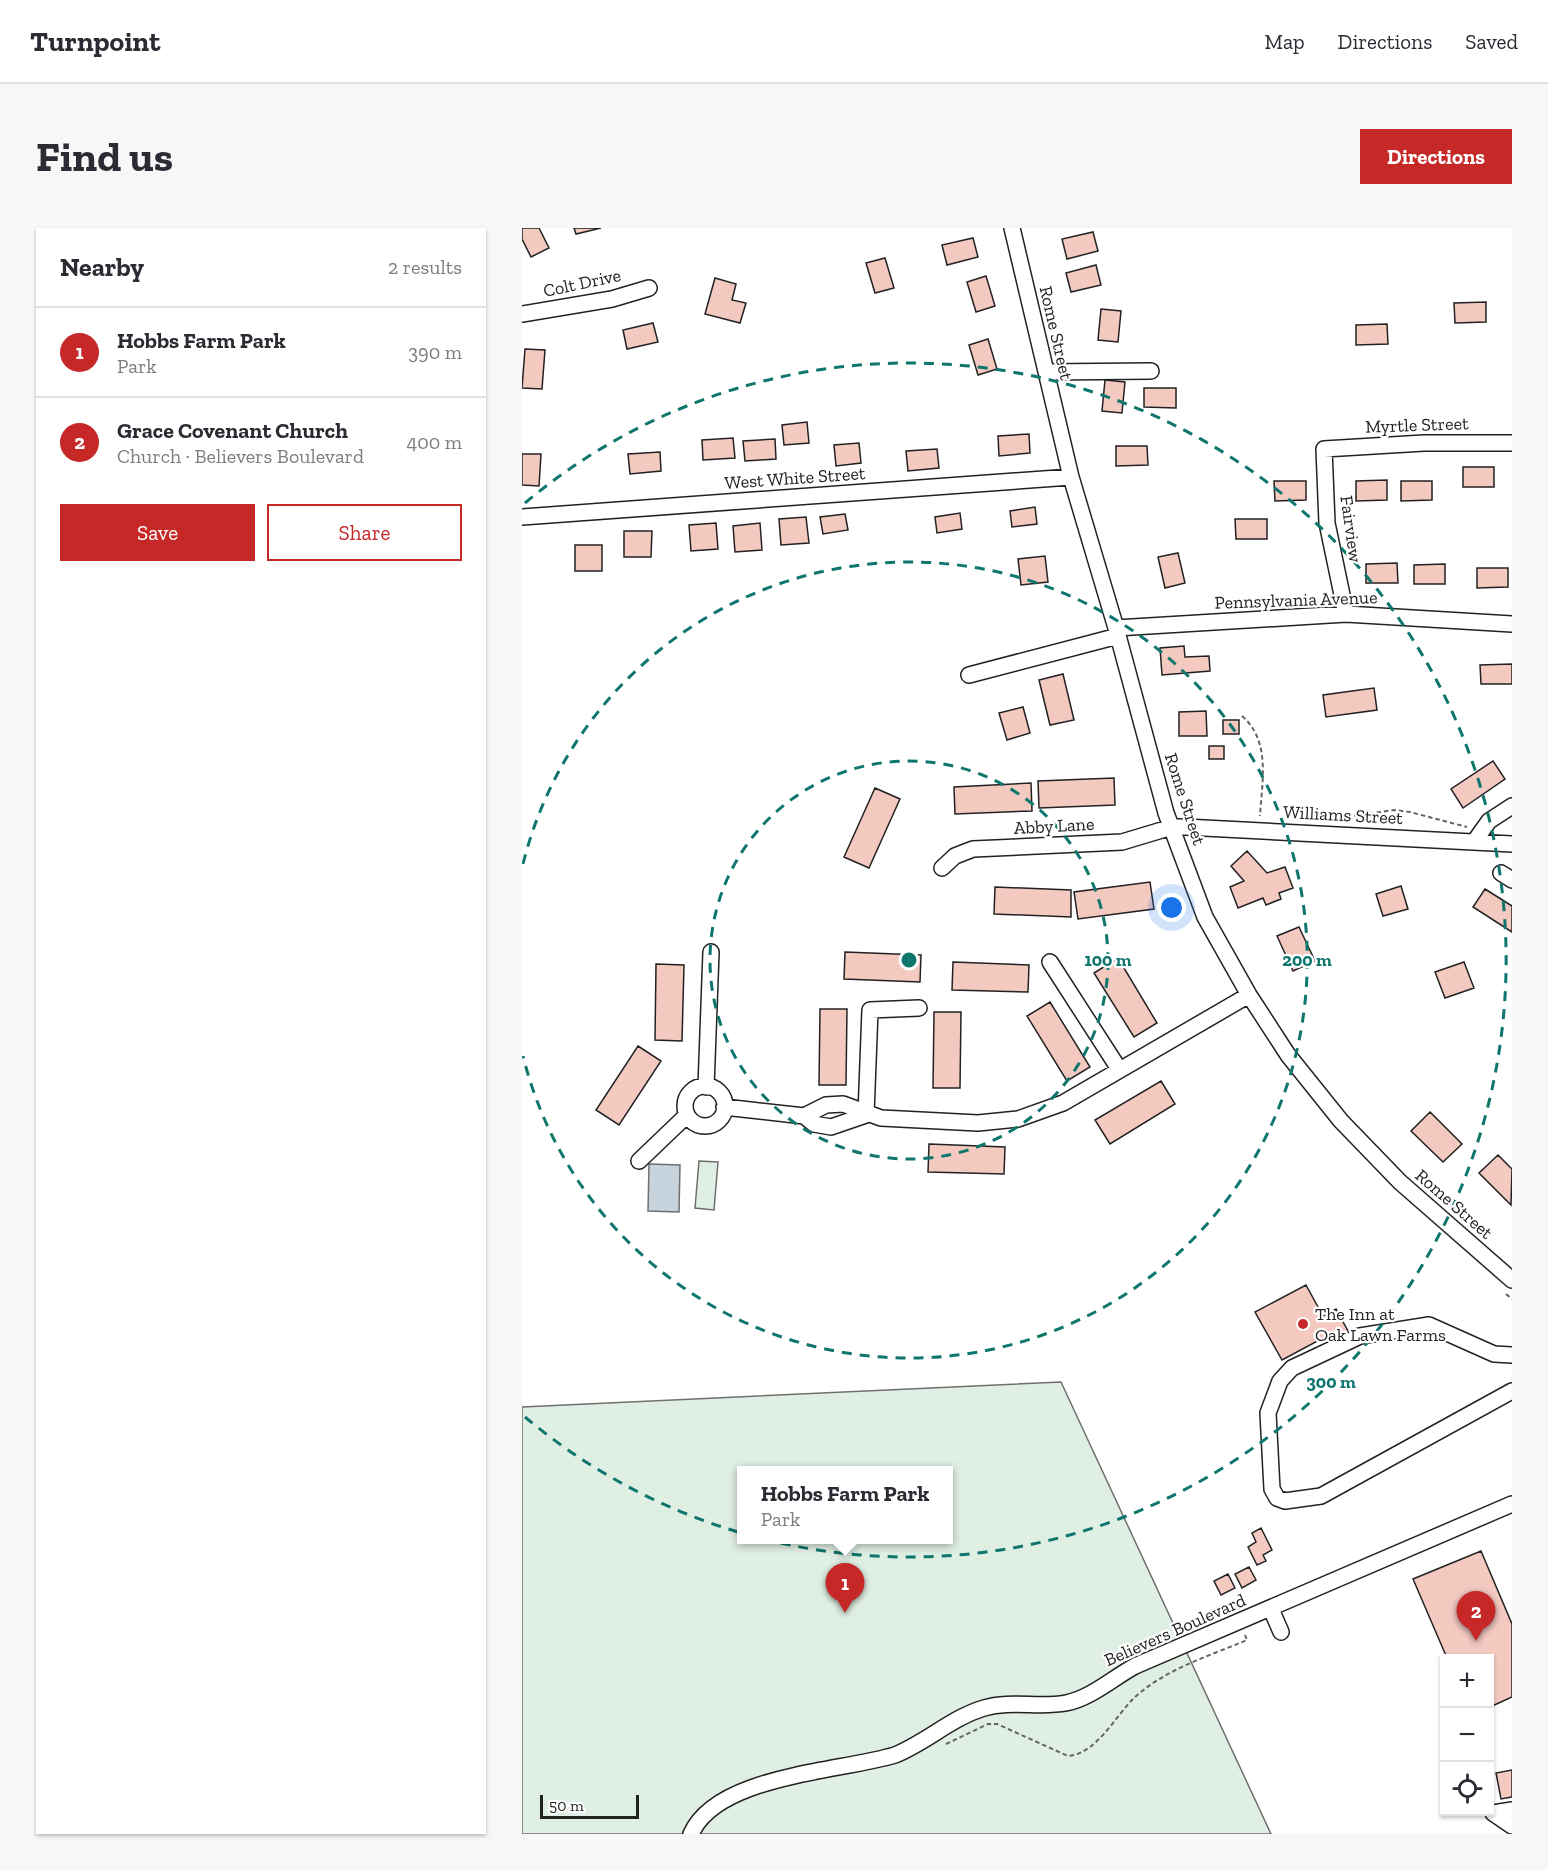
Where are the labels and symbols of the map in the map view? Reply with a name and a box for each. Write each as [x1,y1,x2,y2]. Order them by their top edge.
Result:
street label: Colt Drive [541,264,623,302]
street label: Rome Street [1035,284,1078,382]
street label: Myrtle Street [1365,412,1469,438]
street label: West White Street [724,462,866,494]
street label: Fairview [1335,494,1367,564]
street label: Pennsylvania Avenue [1214,586,1378,614]
street label: Rome Street [1160,750,1210,848]
street label: Williams Street [1283,801,1404,829]
street label: Abby Lane [1013,813,1095,839]
your location [1157,893,1186,922]
text: 100 m [1084,949,1132,971]
text: 200 m [1282,949,1332,971]
centre of rings [899,950,919,970]
street label: Rome Street [1411,1164,1498,1244]
place label: The Inn at Oak Lawn Farms [1315,1303,1446,1346]
marker: The Inn at Oak Lawn Farms [1296,1317,1310,1331]
text: 300 m [1306,1371,1356,1393]
pin: 1 [826,1564,864,1613]
street label: Believers Boulevard [1101,1589,1249,1671]
pin: 2 [1456,1592,1496,1641]
scale bar [540,1792,639,1820]

